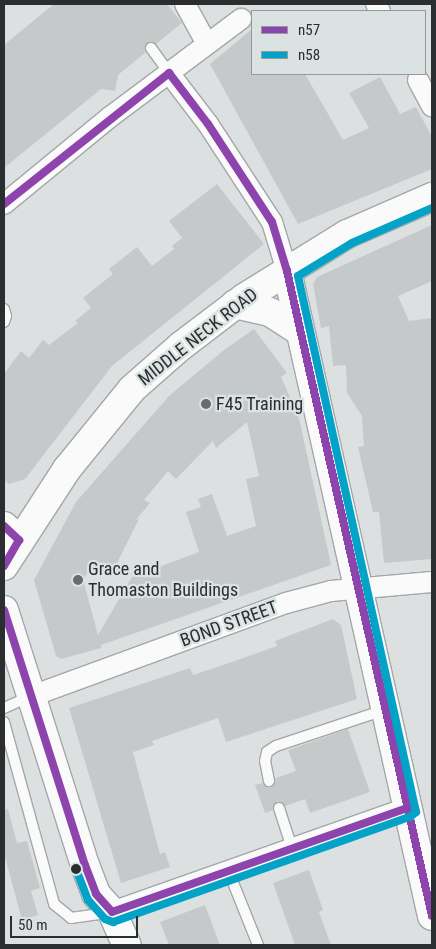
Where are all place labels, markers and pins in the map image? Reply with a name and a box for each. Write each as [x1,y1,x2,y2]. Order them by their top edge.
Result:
place label: F45 Training [216,393,304,415]
marker: F45 Training [200,398,212,410]
place label: Grace and Thomaston Buildings [88,559,238,602]
marker: Grace and Thomaston Buildings [72,574,84,586]
unlabelled marker [71,864,81,874]

